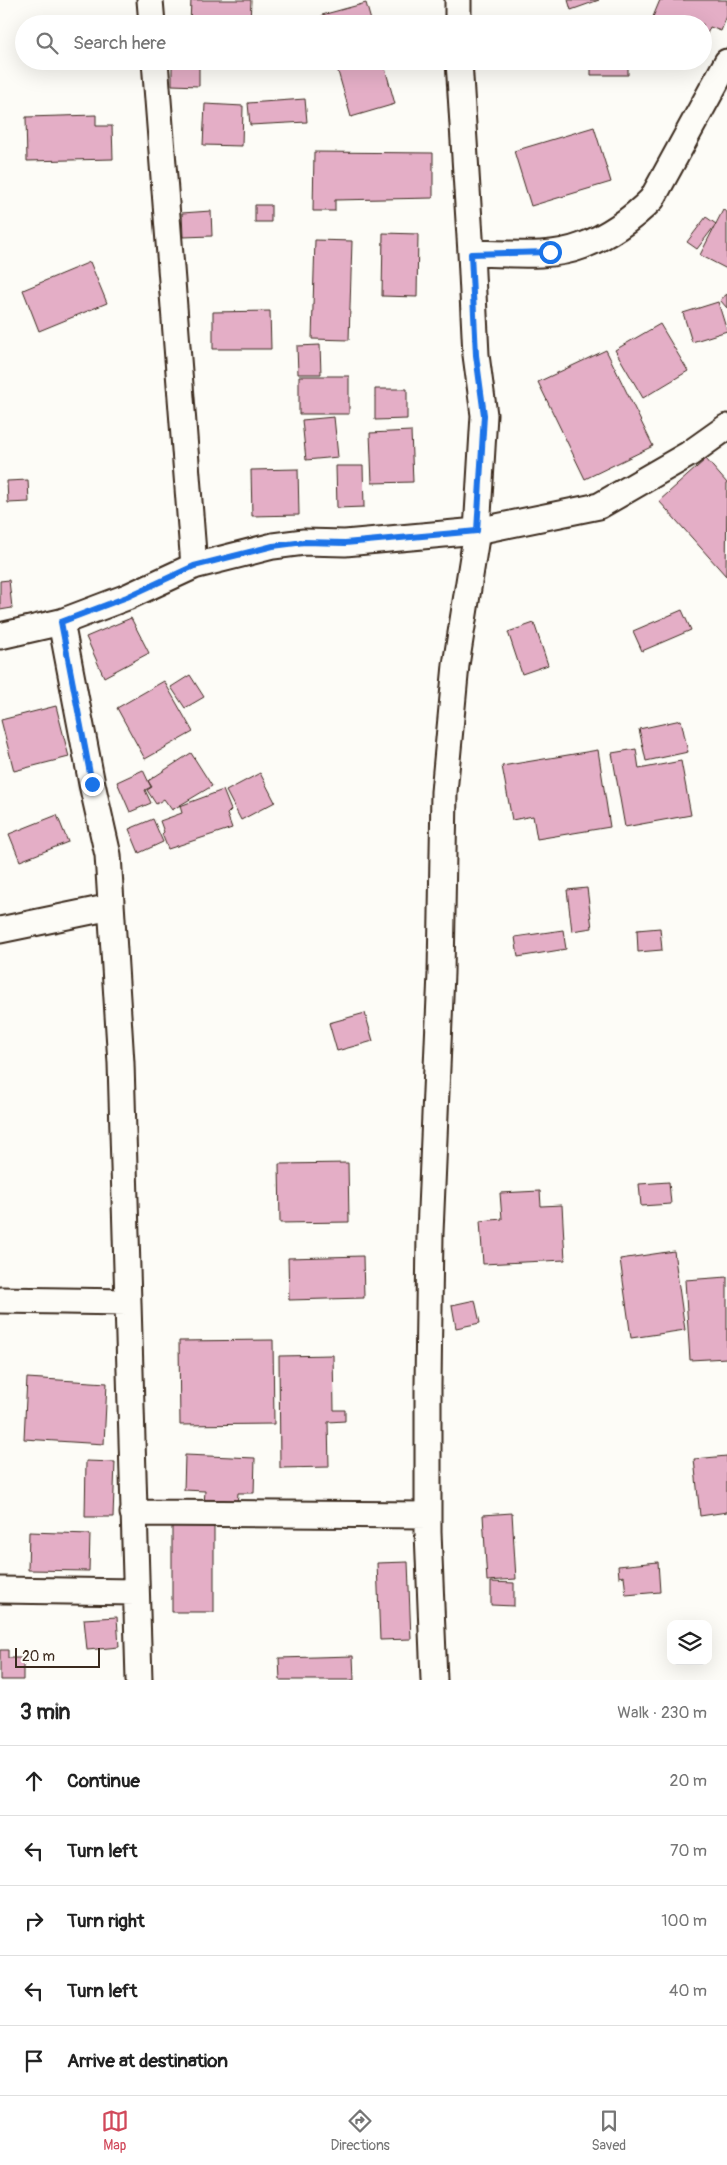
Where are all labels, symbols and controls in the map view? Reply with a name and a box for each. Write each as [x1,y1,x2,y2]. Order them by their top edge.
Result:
search box [15,15,712,70]
icon: search [33,29,61,57]
text: Search here [73,31,166,55]
route start [539,241,562,264]
route end [81,773,104,796]
map controls [667,1620,712,1665]
button: layers [667,1620,712,1665]
scale bar [15,1645,100,1668]
text: 20 m [22,1648,55,1665]
text: 3 min [20,1699,70,1726]
text: Walk · 230 m [617,1703,707,1723]
icon: ahead [20,1767,48,1795]
text: Continue [67,1769,140,1793]
text: 20 m [669,1771,707,1791]
icon: left [20,1837,48,1865]
text: Turn left [67,1839,137,1863]
text: 70 m [670,1841,707,1861]
icon: right [20,1907,48,1935]
text: Turn right [67,1909,145,1933]
text: 100 m [661,1911,707,1931]
icon: left [20,1977,48,2005]
text: Turn left [67,1979,137,2003]
text: 40 m [669,1981,707,2001]
icon: arrive [20,2047,48,2075]
text: Arrive at destination [67,2049,228,2073]
tab: Map [101,2107,129,2154]
tab: Directions [330,2107,390,2154]
tab: Saved [591,2107,626,2154]

